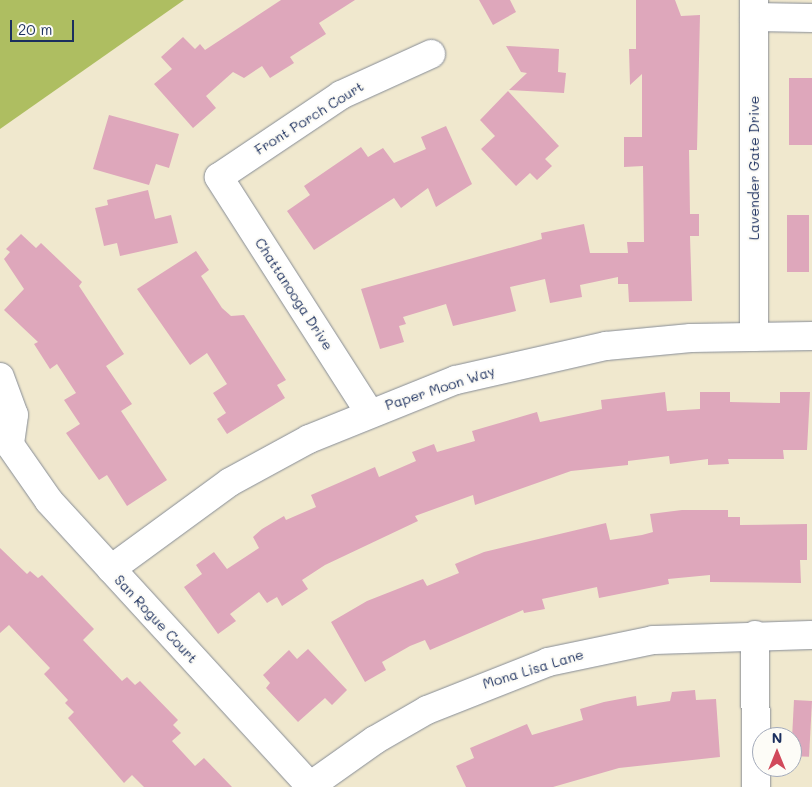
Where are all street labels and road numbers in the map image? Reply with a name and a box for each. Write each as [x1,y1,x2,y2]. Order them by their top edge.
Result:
street label: Front Porch Court [251,78,367,158]
street label: Lavender Gate Drive [746,96,762,240]
street label: Chattanooga Drive [251,235,337,353]
street label: Paper Moon Way [383,362,497,414]
street label: San Rogue Court [111,572,201,666]
street label: Mona Lisa Lane [481,646,585,692]

